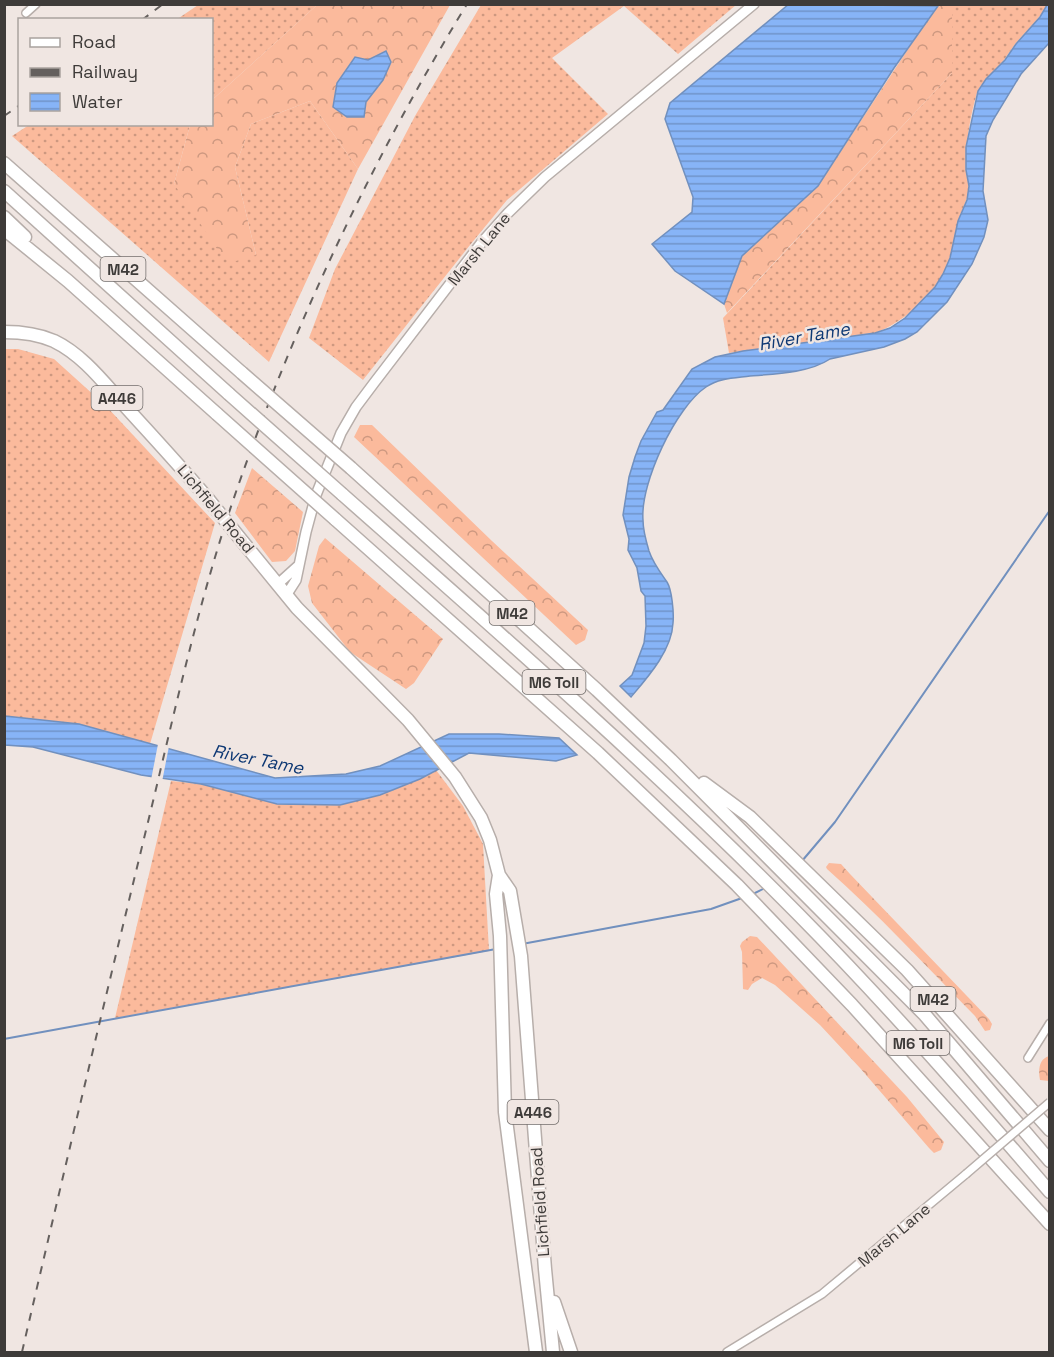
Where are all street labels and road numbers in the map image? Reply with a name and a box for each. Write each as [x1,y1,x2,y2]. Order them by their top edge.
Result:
street label: Marsh Lane [443,208,515,290]
road number: M42 [100,257,146,281]
road number: A446 [92,386,142,410]
street label: Lichfield Road [173,460,259,558]
road number: M42 [490,601,534,625]
road number: M6 Toll [522,670,586,694]
road number: M42 [910,987,956,1011]
road number: M6 Toll [886,1031,950,1055]
road number: A446 [508,1100,558,1124]
street label: Lichfield Road [526,1147,554,1257]
street label: Marsh Lane [853,1199,935,1271]

